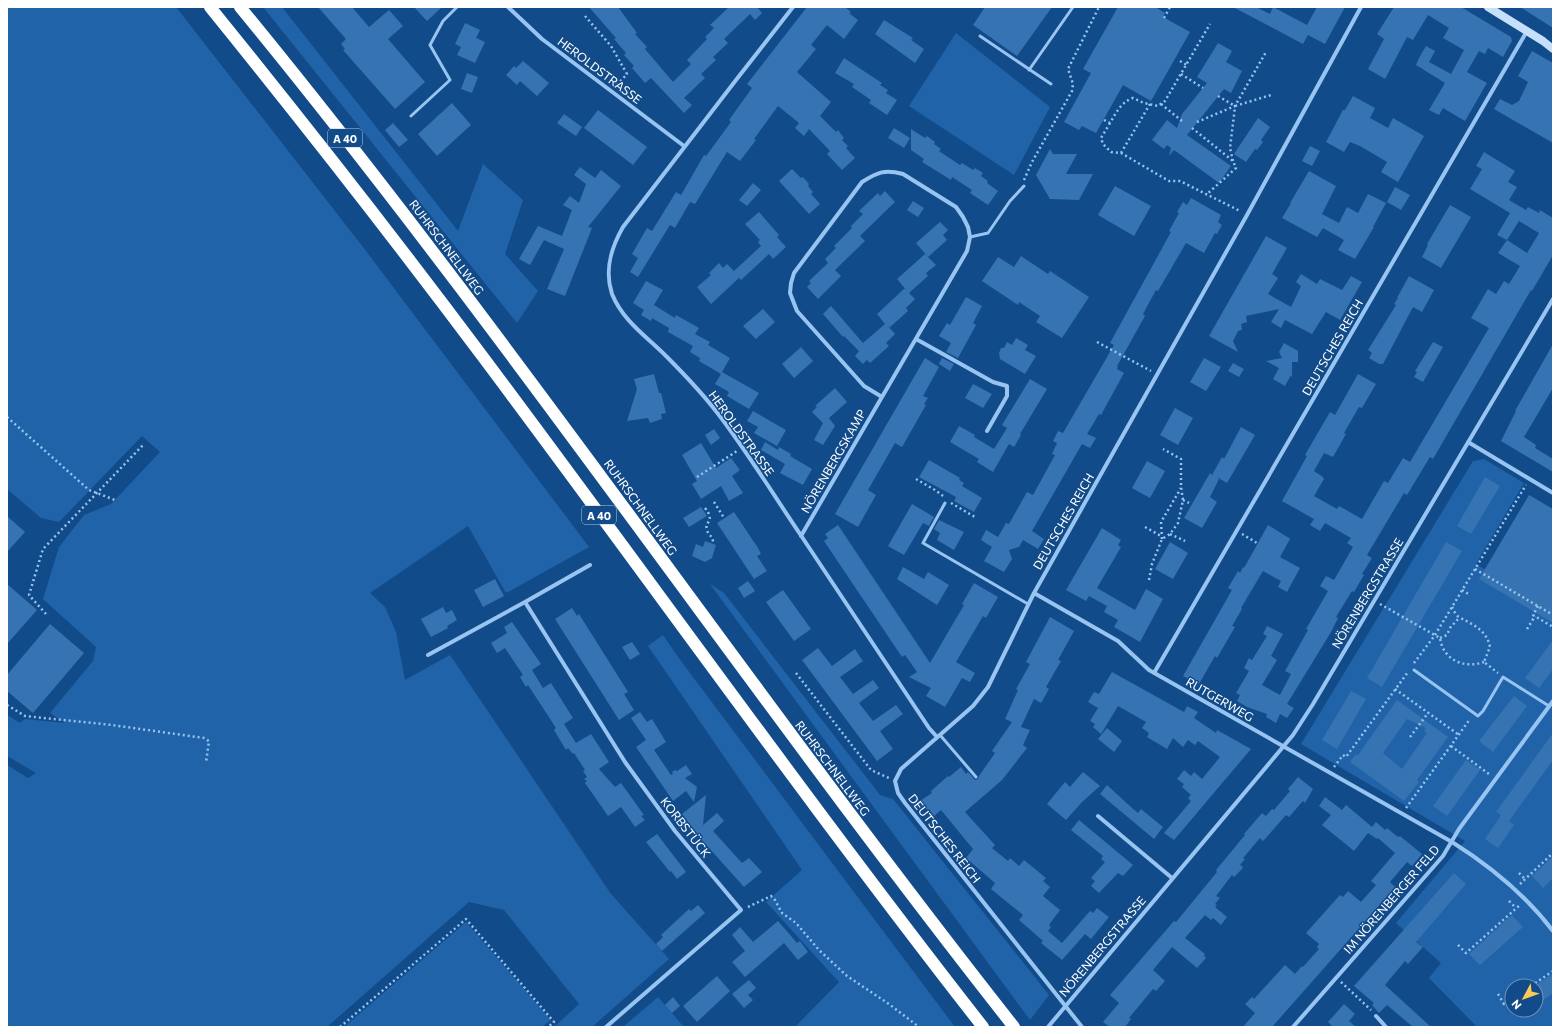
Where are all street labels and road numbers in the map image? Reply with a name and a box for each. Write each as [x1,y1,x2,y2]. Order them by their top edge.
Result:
street label: HEROLDSTRASSE [555,34,645,106]
road number: A 40 [328,129,362,147]
street label: RUHRSCHNELLWEG [407,197,487,297]
street label: DEUTSCHES REICH [1299,296,1365,398]
street label: HEROLDSTRASSE [706,388,778,478]
street label: NÖRENBERGSKAMP [798,406,869,515]
street label: RUHRSCHNELLWEG [602,456,680,558]
street label: DEUTSCHES REICH [1030,470,1096,572]
road number: A 40 [582,506,616,524]
street label: NÖRENBERGSTRASSE [1328,535,1406,651]
street label: RUTGERWEG [1184,674,1256,724]
street label: RUHRSCHNELLWEG [793,718,873,818]
street label: DEUTSCHES REICH [906,791,984,885]
street label: KORBSTÜCK [658,794,714,860]
street label: IM NÖRENBERGER FELD [1340,842,1442,956]
street label: NÖRENBERGSTRASSE [1056,893,1148,999]

